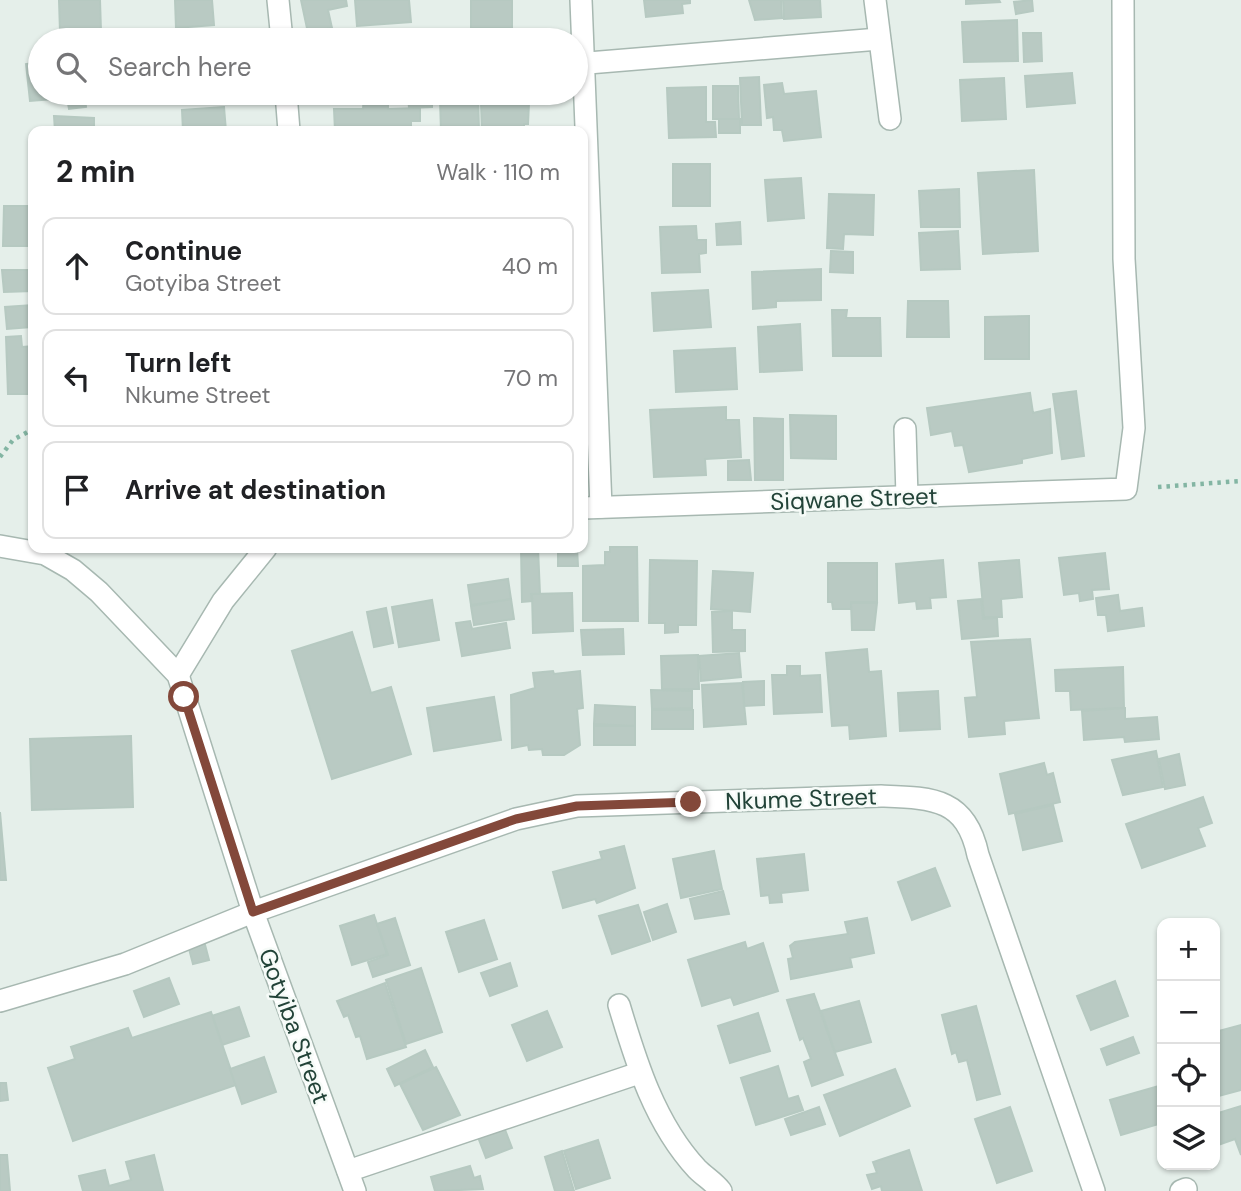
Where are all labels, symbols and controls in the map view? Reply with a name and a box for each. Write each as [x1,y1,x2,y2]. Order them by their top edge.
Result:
search box [28,28,588,105]
icon: search [52,48,90,86]
text: Search here [108,50,251,84]
text: 2 min [56,152,135,191]
text: Walk · 110 m [436,157,560,187]
text: Continue [125,234,242,268]
icon: ahead [58,247,96,285]
text: 40 m [502,251,558,281]
text: Gotyiba Street [125,268,281,298]
text: Turn left [125,346,232,380]
icon: left [58,359,96,397]
text: 70 m [504,363,558,393]
text: Nkume Street [125,380,271,410]
icon: arrive [58,471,96,509]
text: Arrive at destination [125,473,386,507]
street label: Siqwane Street [770,480,938,517]
route start [168,681,199,712]
street label: Nkume Street [725,780,877,817]
route end [675,786,706,817]
map controls [1157,918,1220,1170]
button: + [1157,918,1220,981]
street label: Gotyiba Street [252,944,337,1108]
button: − [1157,981,1220,1044]
button: locate [1157,1044,1220,1107]
button: layers [1157,1107,1220,1170]

